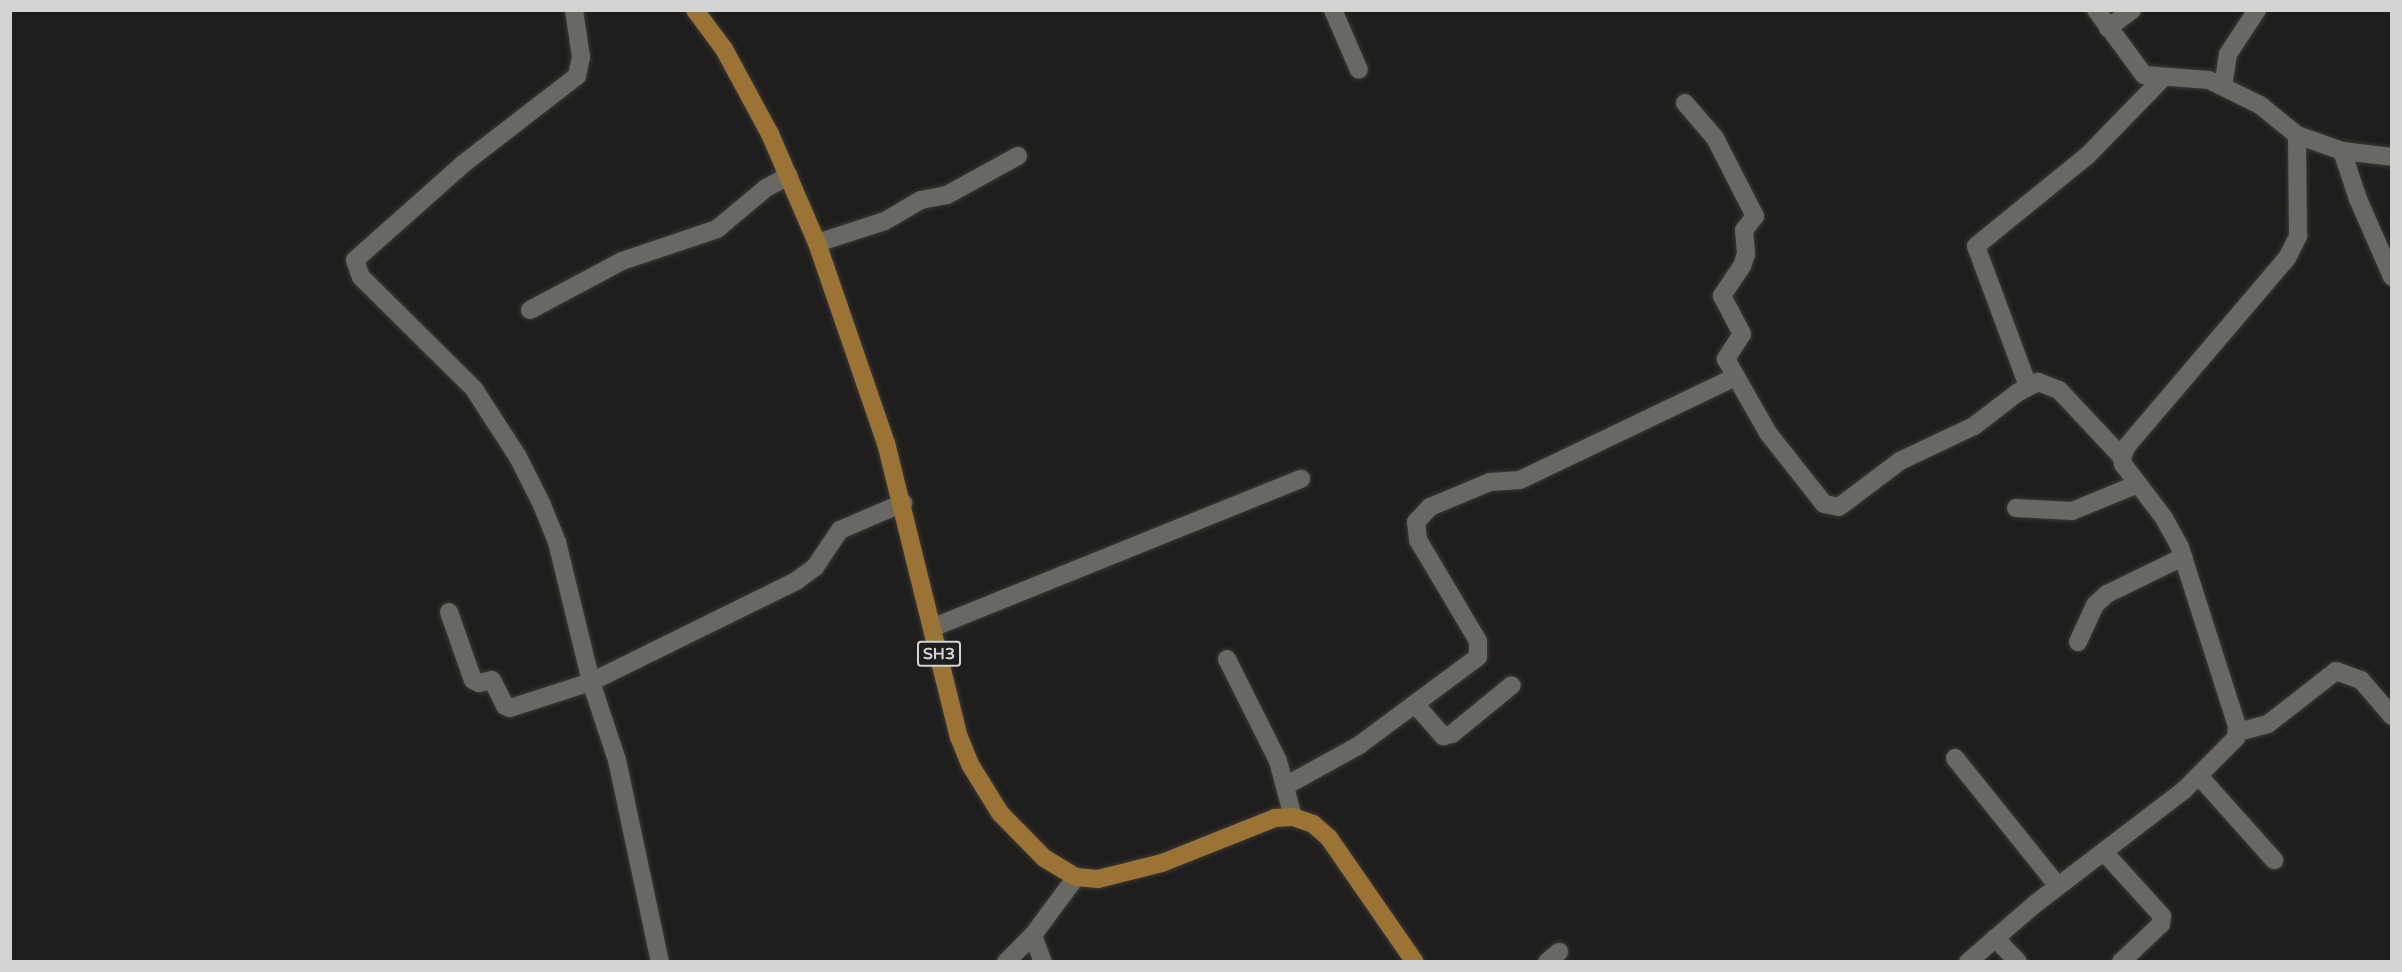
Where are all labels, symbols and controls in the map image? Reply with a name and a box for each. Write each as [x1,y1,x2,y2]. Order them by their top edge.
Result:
road number: SH3 [916,641,962,667]

